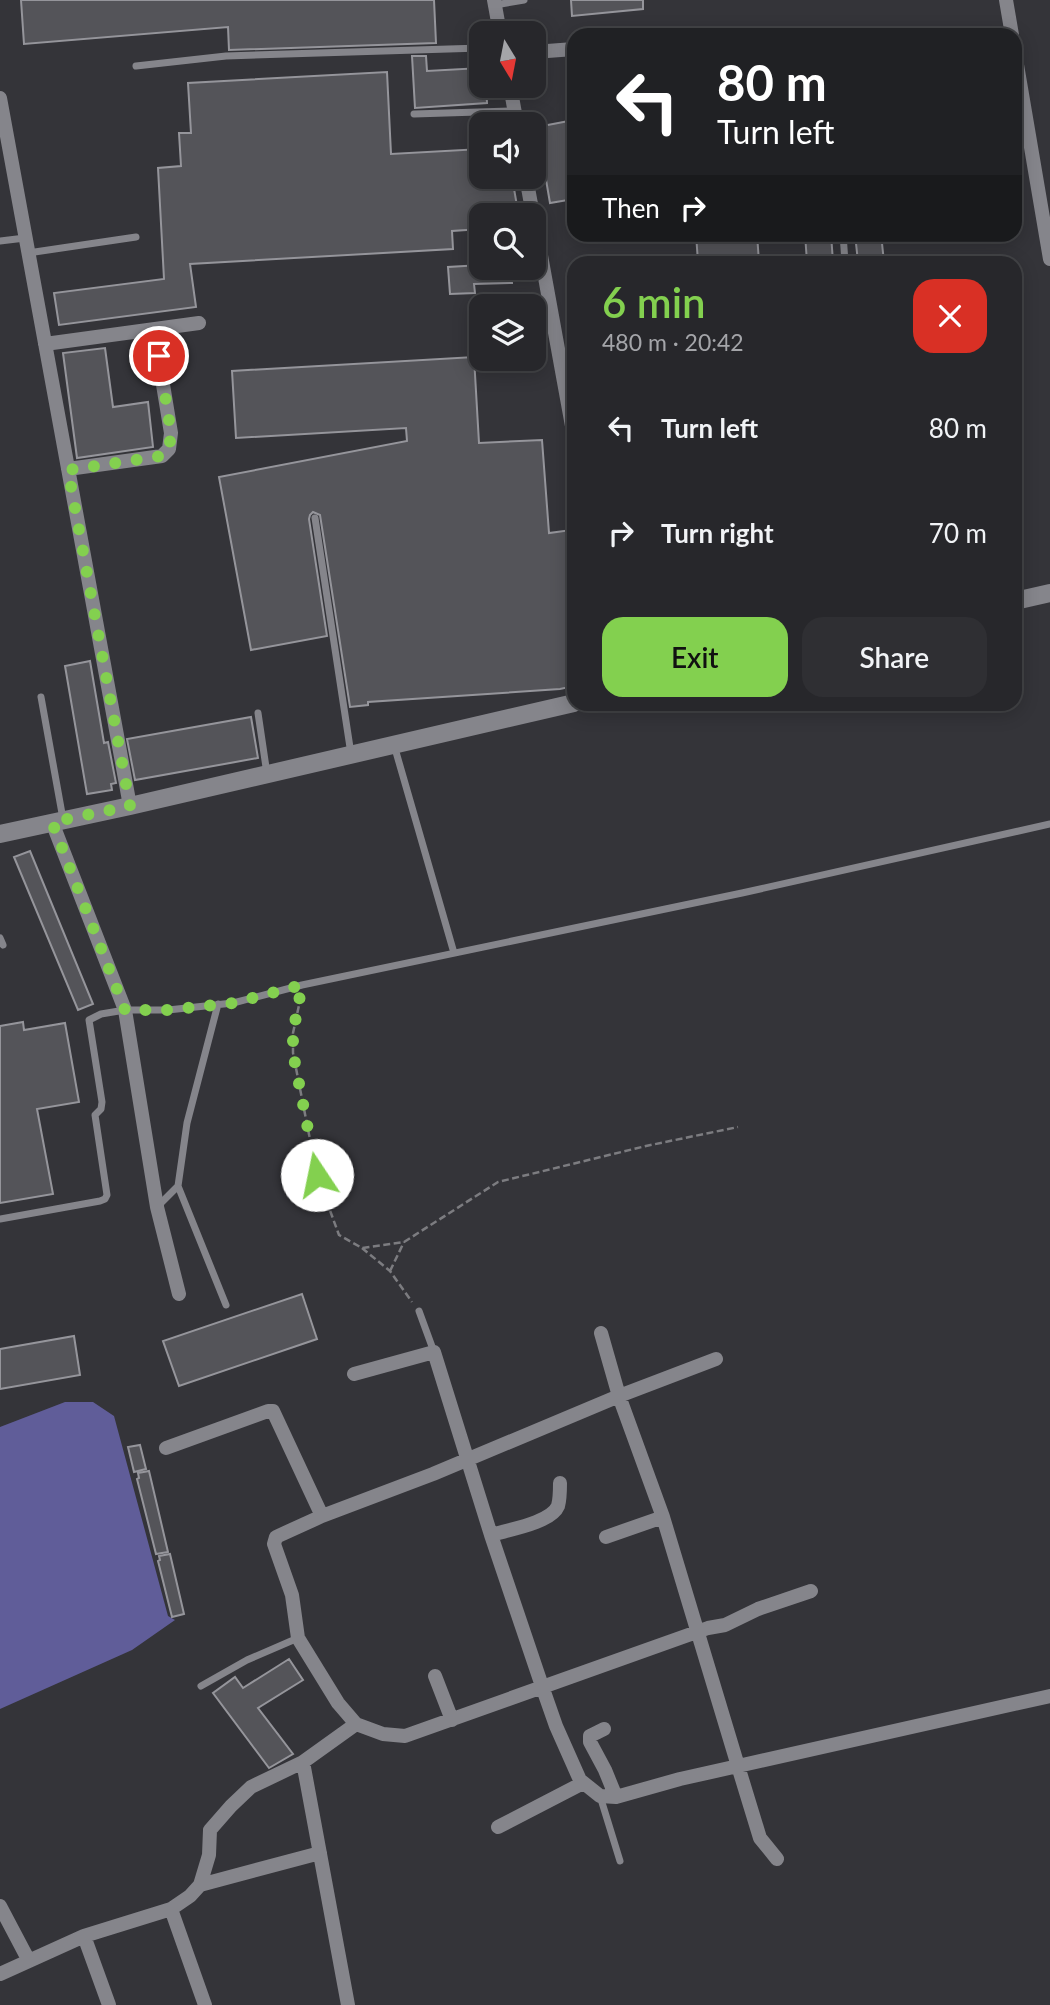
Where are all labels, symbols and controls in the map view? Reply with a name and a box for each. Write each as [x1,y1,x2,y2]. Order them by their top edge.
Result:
north arrow [469,21,546,98]
map controls [469,21,546,371]
text: 80 m [717,53,827,111]
icon: left [602,56,693,147]
button: sound [469,112,546,189]
text: Turn left [717,112,834,151]
icon: right [674,189,712,227]
text: Then [602,192,660,224]
button: search [469,203,546,280]
text: 6 min [602,277,706,327]
button: close [913,279,987,353]
button: layers [469,294,546,371]
pin [129,326,189,386]
text: 480 m · 20:42 [602,328,744,356]
icon: arrive [140,337,178,375]
icon: left [602,409,640,447]
text: Turn left [661,412,758,444]
text: 80 m [929,412,987,444]
icon: right [602,514,640,552]
text: Turn right [661,517,774,549]
text: 70 m [929,517,987,549]
button: Exit [602,617,788,697]
button: Share [802,617,987,697]
position arrow [280,1138,354,1212]

